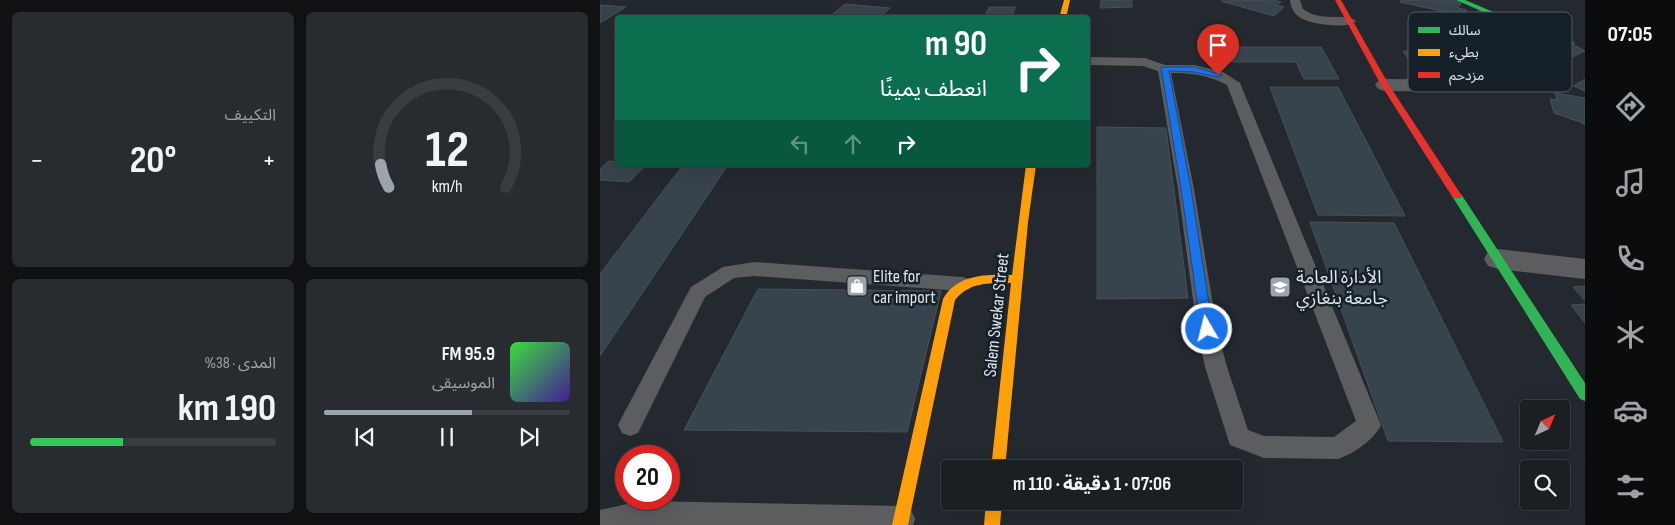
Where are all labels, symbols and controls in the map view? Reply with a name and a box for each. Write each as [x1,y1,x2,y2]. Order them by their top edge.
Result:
legend [1408,12,1572,92]
text: 07:05 [1608,21,1653,48]
text: سالك [1449,22,1481,39]
text: 90 m [925,23,987,66]
pin [1197,24,1239,75]
icon: arrive [1204,31,1232,59]
icon: right [1005,35,1070,100]
text: بطيء [1449,44,1479,63]
text: مزدحم [1449,67,1484,86]
text: انعطف يمينًا [880,76,987,103]
icon: directions [1613,89,1648,124]
text: التكييف [224,106,276,125]
text: 12 [425,119,469,182]
icon: left [786,130,814,158]
icon: ahead [839,130,867,158]
icon: right [892,130,920,158]
text: 20° [130,138,176,183]
text: − [30,144,44,177]
text: + [262,144,276,177]
icon: music [1613,165,1648,200]
text: km/h [432,176,462,197]
icon: phone [1613,241,1648,276]
street label: Salem Swekar Street [980,252,1013,378]
place label: Elite for car import [873,266,936,308]
place label: الأدارة العامة جامعة بنغازي [1296,267,1388,311]
shop icon: Elite for car import [845,274,869,298]
school or university icon: الأدارة العامة جامعة بنغازي [1268,275,1292,299]
position arrow [1180,302,1232,354]
icon: climate [1613,317,1648,352]
text: 95.9 FM [442,343,495,366]
text: المدى · 38% [205,354,276,373]
text: الموسيقى [432,374,495,393]
text: 190 km [178,386,276,431]
icon: car [1613,393,1648,428]
north arrow [1520,400,1570,450]
map controls [1520,400,1570,510]
icon: previous [351,423,379,451]
icon: pause [433,423,461,451]
icon: next [515,423,543,451]
speed limit sign: 20 [615,445,680,510]
button: search [1520,460,1570,510]
icon: filters [1613,469,1648,504]
text: 07:06 · 1 دقيقة · 110 m [1013,473,1171,496]

